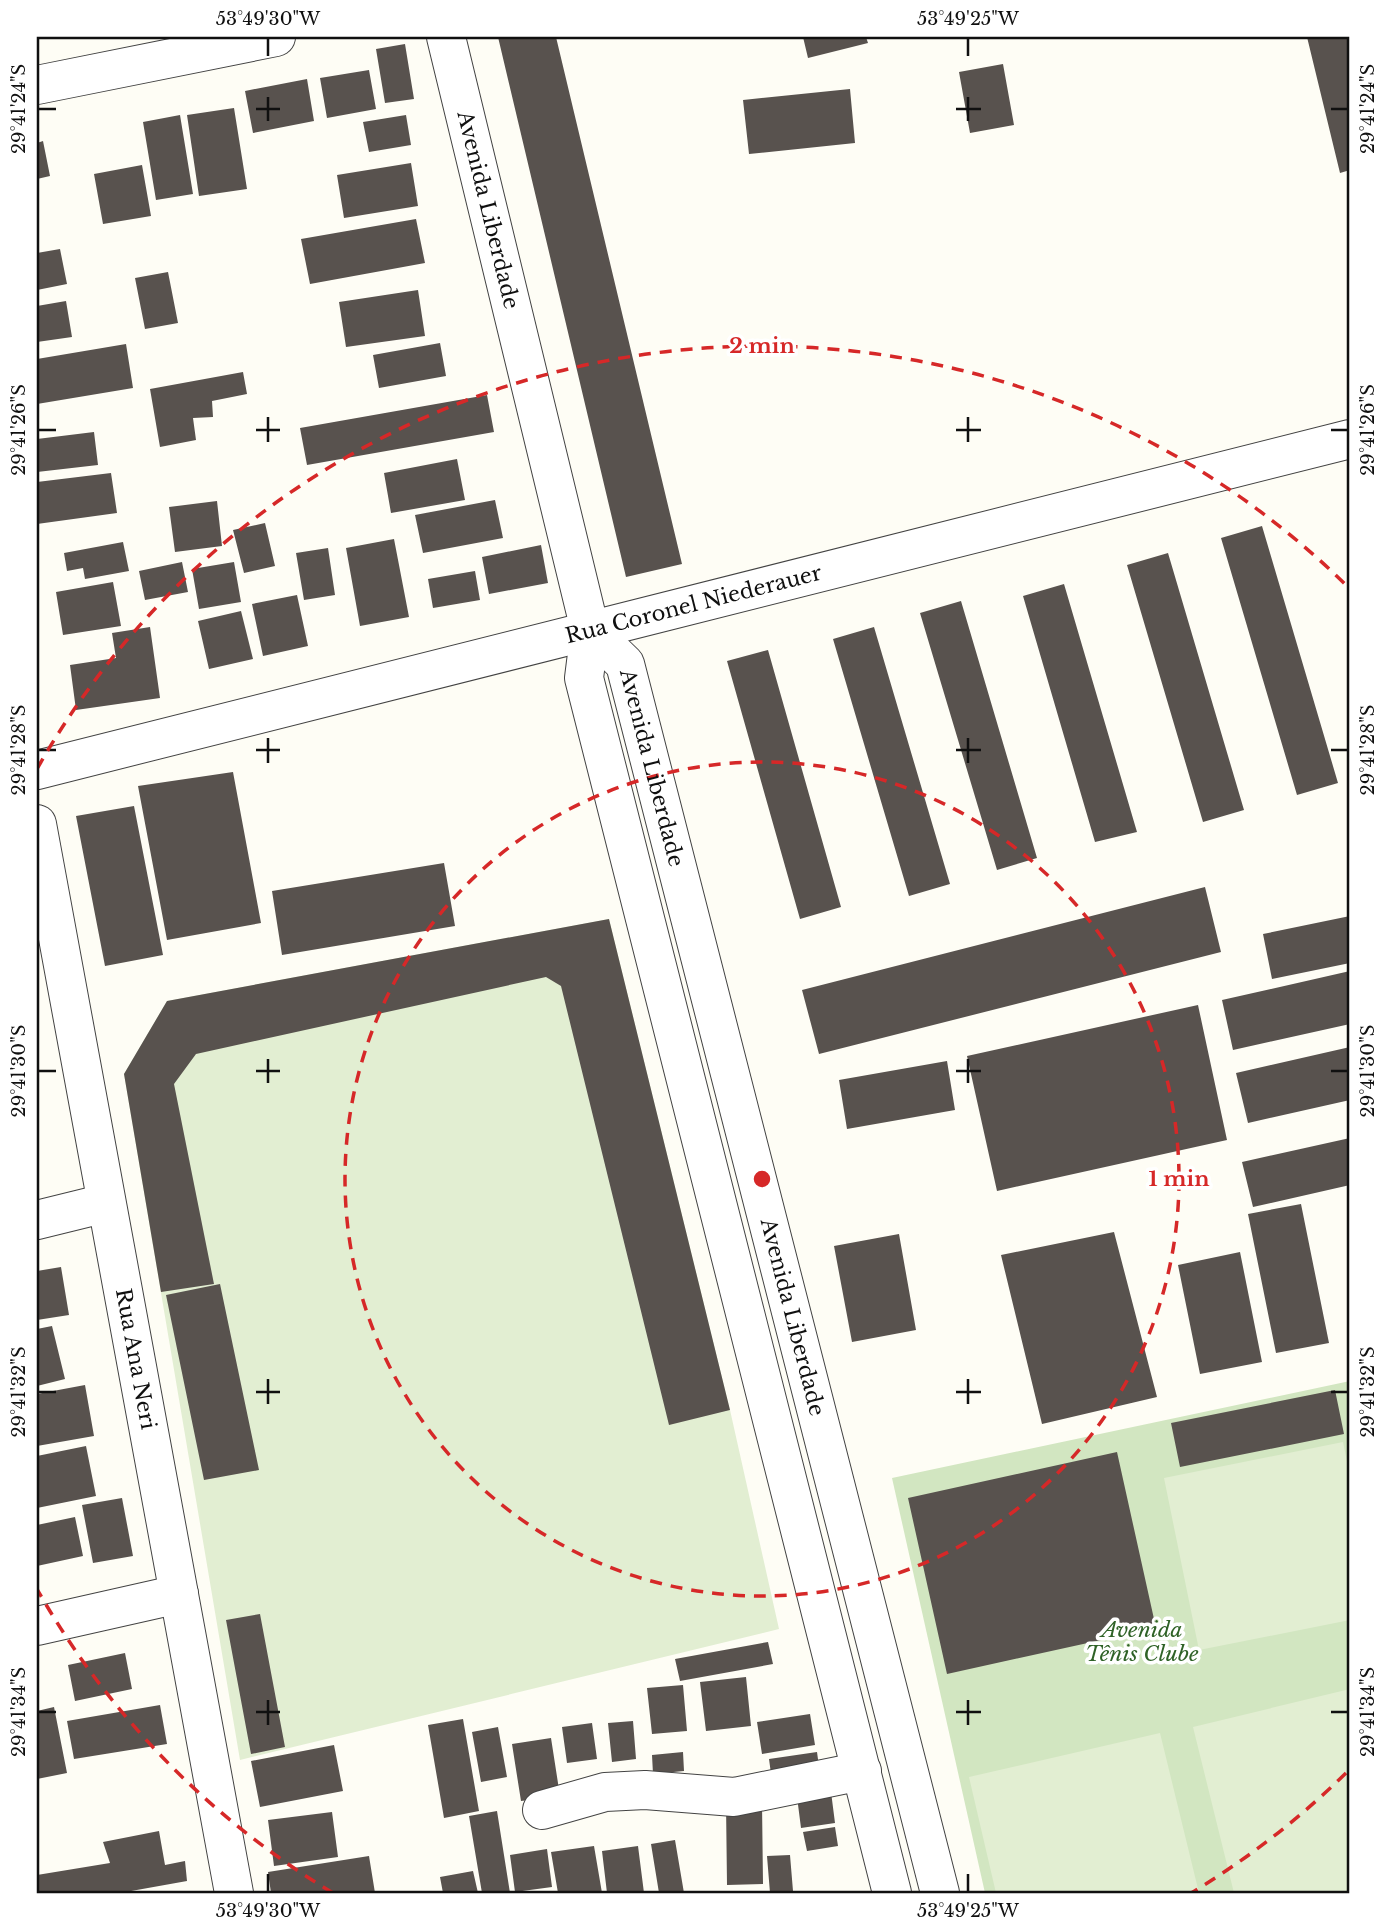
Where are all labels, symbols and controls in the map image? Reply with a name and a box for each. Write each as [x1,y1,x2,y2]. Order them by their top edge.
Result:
text: 53°49'30"W [216,8,321,30]
text: 53°49'25"W [917,8,1020,30]
text: 29°41'24"S [8,64,30,154]
text: 29°41'24"S [1357,64,1379,154]
street label: Avenida Liberdade [451,107,525,312]
text: 2 min [729,333,795,359]
text: 29°41'26"S [8,384,30,476]
text: 29°41'26"S [1357,384,1379,476]
street label: Rua Coronel Niederauer [563,560,824,649]
street label: Avenida Liberdade [614,665,689,869]
text: 29°41'28"S [8,705,30,795]
text: 29°41'28"S [1357,705,1379,795]
text: 29°41'30"S [8,1025,30,1117]
text: 29°41'30"S [1357,1025,1379,1117]
text: 1 min [1149,1166,1209,1192]
centre of rings [750,1167,774,1191]
street label: Avenida Liberdade [754,1215,830,1419]
street label: Rua Ana Neri [110,1286,161,1432]
text: 29°41'32"S [8,1346,30,1438]
text: 29°41'32"S [1357,1346,1379,1438]
park label: Avenida Tênis Clube [1085,1617,1199,1667]
text: 29°41'34"S [8,1667,30,1757]
text: 29°41'34"S [1357,1667,1379,1757]
text: 53°49'30"W [216,1900,321,1922]
text: 53°49'25"W [917,1900,1020,1922]

